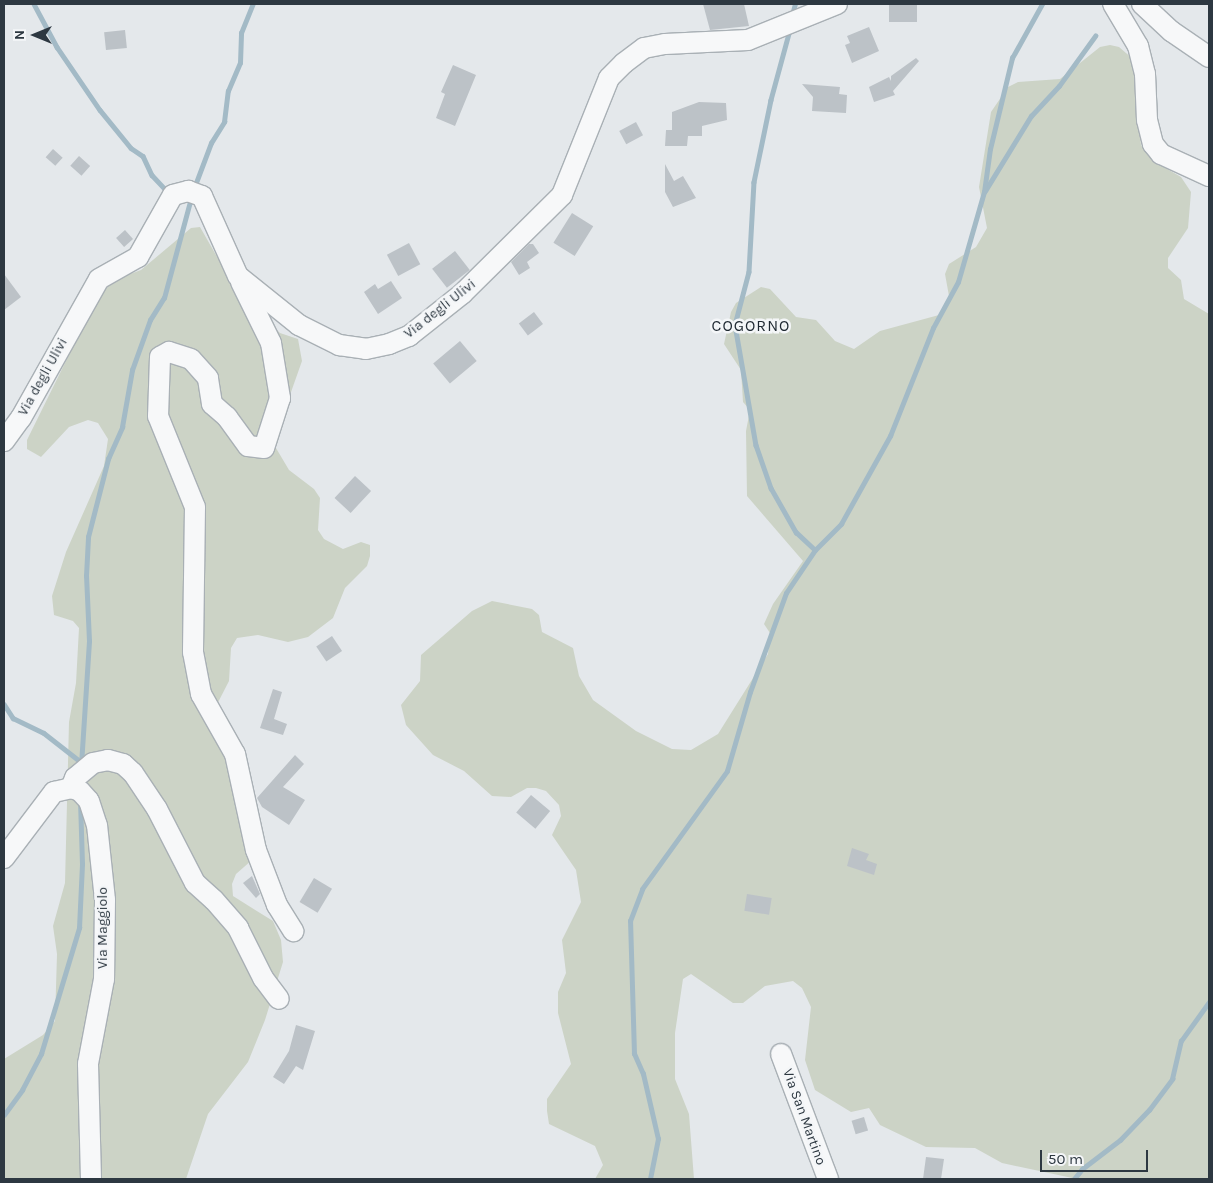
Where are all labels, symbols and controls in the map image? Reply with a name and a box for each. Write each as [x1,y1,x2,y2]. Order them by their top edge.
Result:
north arrow [10,10,60,60]
text: N [11,30,28,40]
street label: Via degli Ulivi [401,276,479,342]
district label: COGORNO [711,316,791,336]
street label: Via degli Ulivi [15,335,71,419]
street label: Via Maggiolo [95,887,111,969]
street label: Via San Martino [779,1067,829,1167]
scale bar [1043,1140,1150,1172]
text: 50 m [1048,1150,1083,1168]

